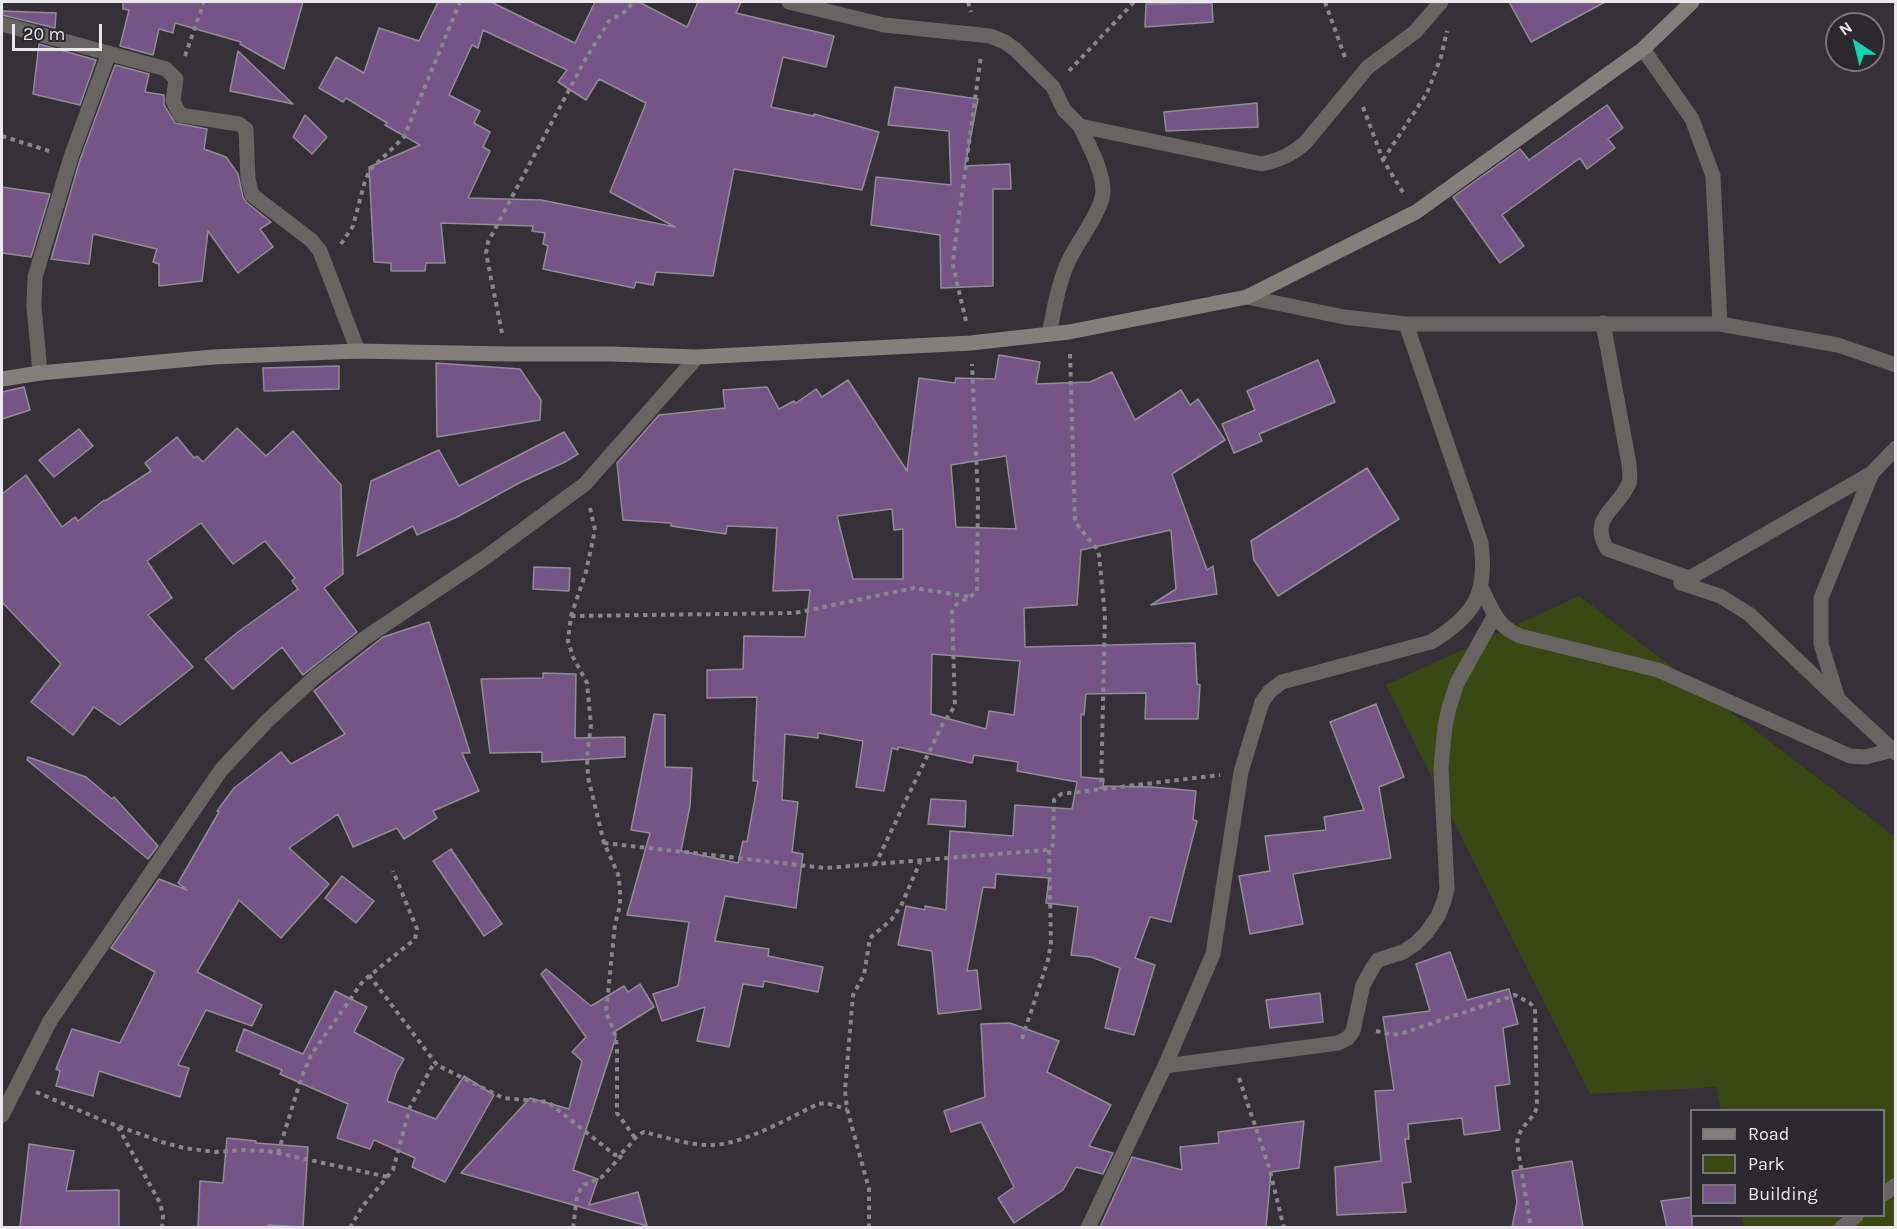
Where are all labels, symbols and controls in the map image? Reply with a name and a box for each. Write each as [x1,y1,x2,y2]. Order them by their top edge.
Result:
scale bar [15,12,105,50]
north arrow [1825,12,1885,72]
text: N [1835,17,1856,40]
text: 20 m [23,23,65,45]
legend [1690,1109,1885,1217]
text: Road [1748,1123,1789,1145]
text: Park [1748,1153,1785,1175]
text: Building [1748,1183,1818,1205]

